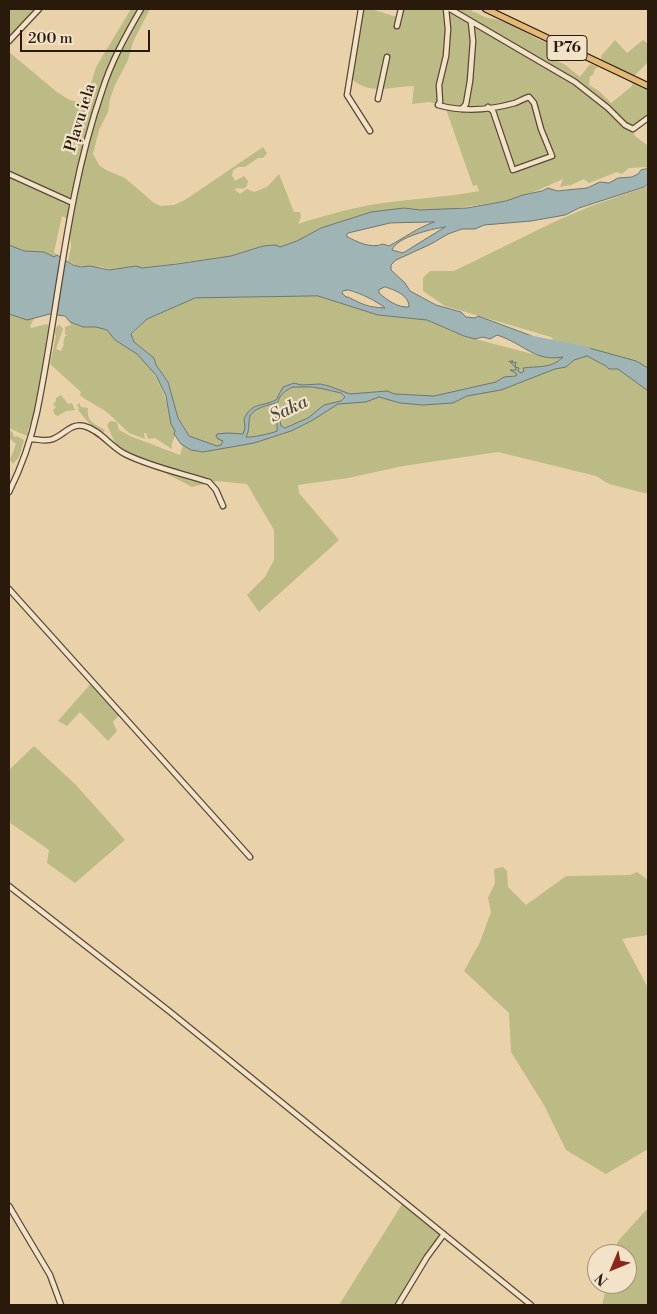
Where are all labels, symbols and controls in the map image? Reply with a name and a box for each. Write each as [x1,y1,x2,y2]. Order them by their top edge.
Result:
scale bar [22,20,152,52]
text: 200 m [28,29,73,48]
road number: P76 [547,36,587,60]
street label: Pļavu iela [62,82,100,154]
water label: Saka [266,392,312,428]
north arrow [587,1244,637,1294]
text: N [592,1269,612,1289]

